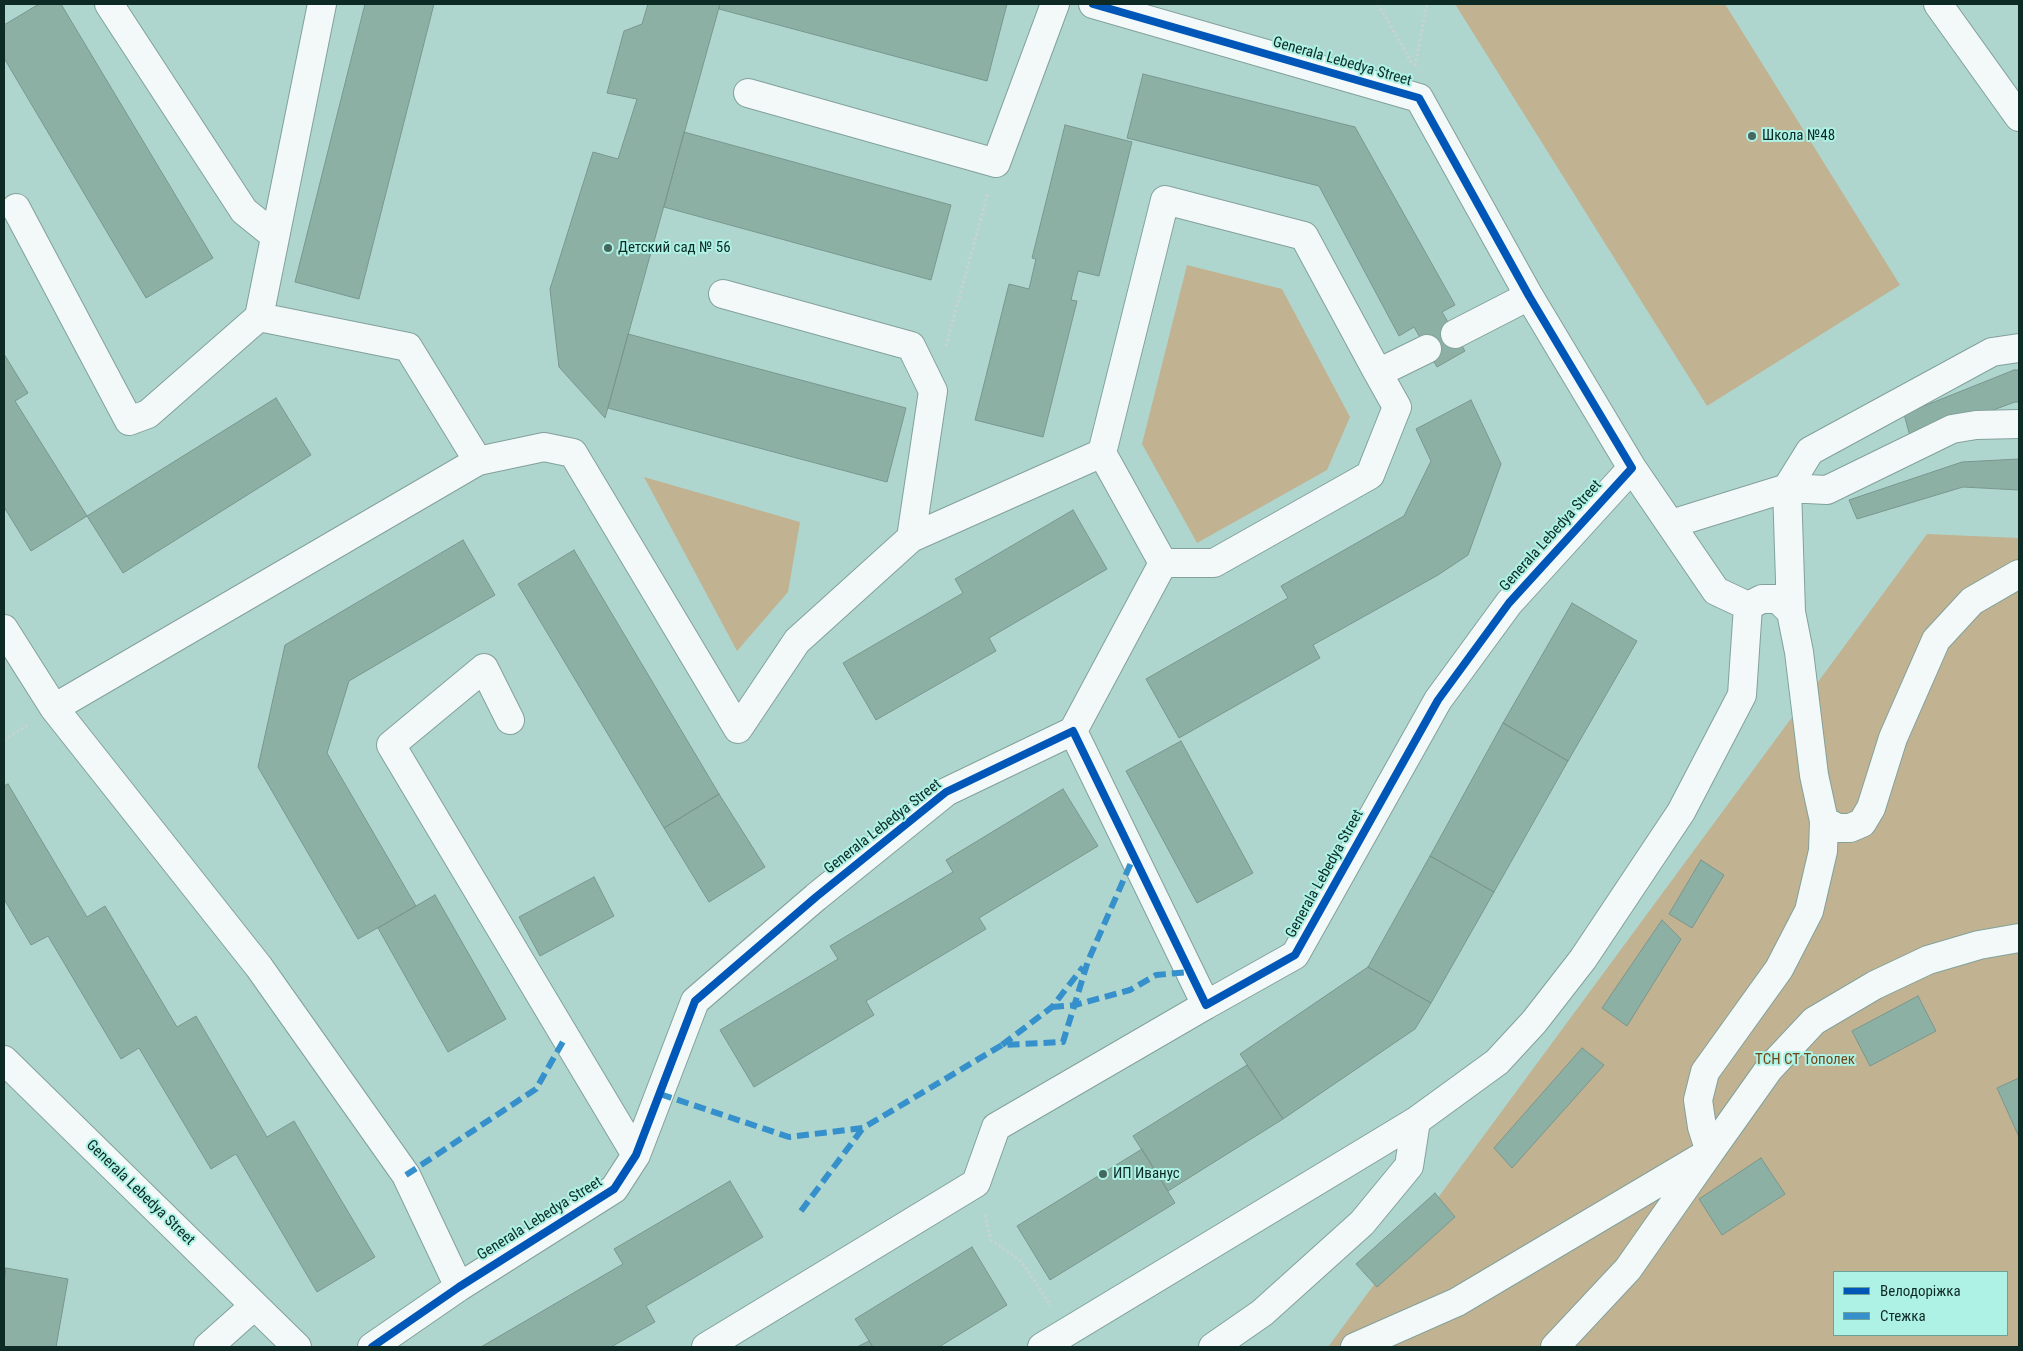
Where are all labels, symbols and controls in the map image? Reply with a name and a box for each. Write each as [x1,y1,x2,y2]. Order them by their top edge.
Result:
street label: Generala Lebedya Street [1270,34,1414,90]
place label: Школа №48 [1762,127,1835,145]
marker: Школа №48 [1746,130,1758,142]
place label: Детский сад № 56 [618,239,731,257]
marker: Детский сад № 56 [602,242,614,254]
street label: Generala Lebedya Street [1496,477,1606,595]
street label: Generala Lebedya Street [821,776,945,878]
street label: Generala Lebedya Street [1282,807,1368,941]
park label: ТСН СТ Тополек [1755,1051,1855,1069]
street label: Generala Lebedya Street [82,1137,198,1249]
place label: ИП Иванус [1113,1165,1180,1183]
marker: ИП Иванус [1097,1168,1109,1180]
street label: Generala Lebedya Street [474,1173,606,1265]
legend [1833,1271,2008,1336]
text: Велодоріжка [1880,1282,1961,1300]
text: Стежка [1880,1307,1926,1325]

